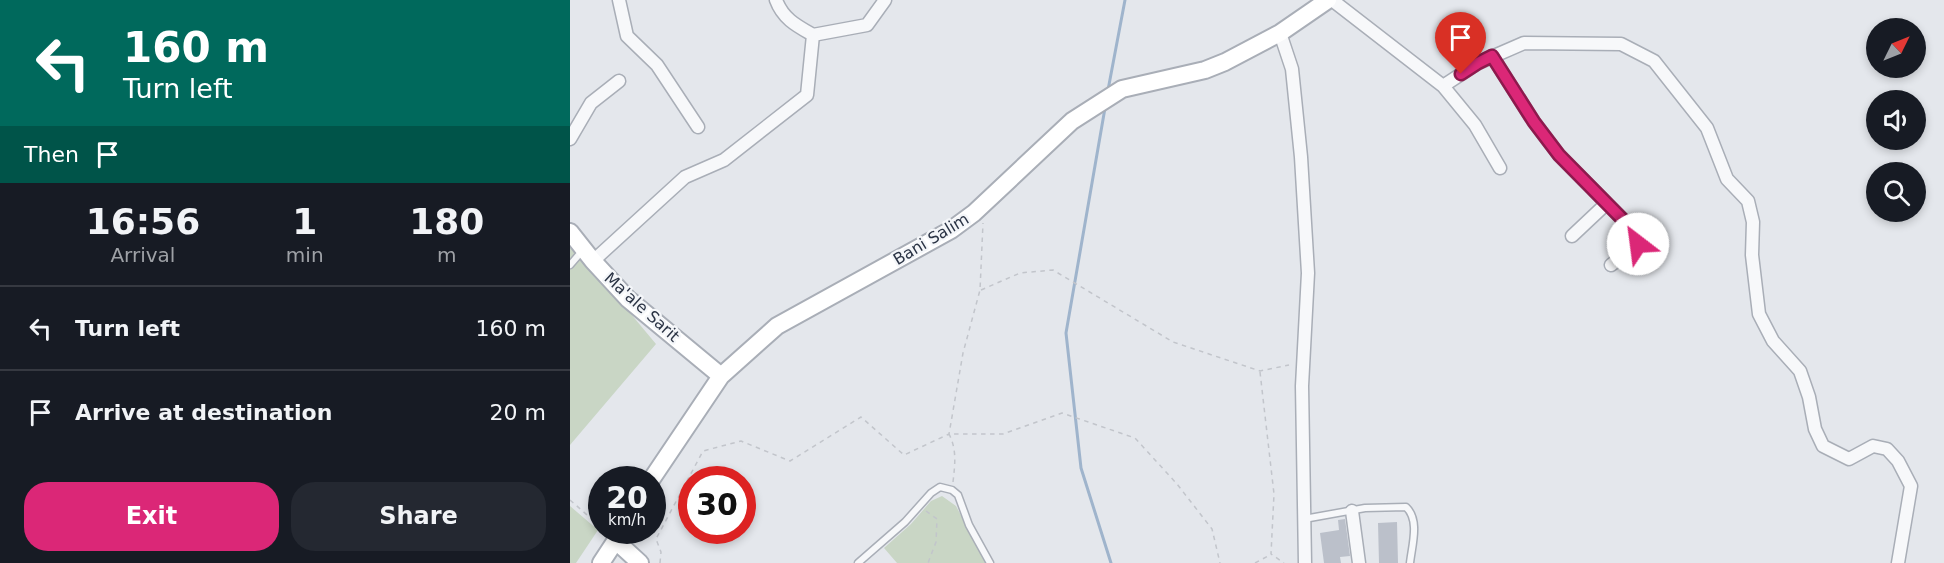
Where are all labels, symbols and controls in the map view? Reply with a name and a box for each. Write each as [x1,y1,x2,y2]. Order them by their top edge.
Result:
pin [1435,12,1486,74]
north arrow [1866,18,1926,78]
map controls [1866,18,1926,222]
icon: arrive [1444,21,1477,54]
text: 160 m [123,23,269,72]
icon: left [24,24,102,102]
text: Turn left [123,73,233,104]
button: sound [1866,90,1926,150]
icon: arrive [91,138,124,171]
text: Then [24,142,79,167]
button: search [1866,162,1926,222]
text: 16:56 [86,201,200,242]
text: 1 [292,201,317,242]
text: 180 [409,201,484,242]
street label: Bani Salim [890,209,972,269]
position arrow [1606,212,1670,276]
text: Arrival [110,243,175,267]
text: min [286,243,324,267]
text: m [437,243,457,267]
street label: Ma'ale Sarit [601,268,683,346]
icon: left [24,312,57,345]
text: Turn left [75,316,180,341]
text: 160 m [476,316,546,341]
icon: arrive [24,396,57,429]
text: Arrive at destination [75,400,332,425]
text: 20 m [490,400,546,425]
speed limit sign: 30 [678,466,756,544]
text: 20 [606,480,648,515]
button: Exit [24,482,279,551]
button: Share [291,482,546,551]
text: km/h [608,511,646,529]

